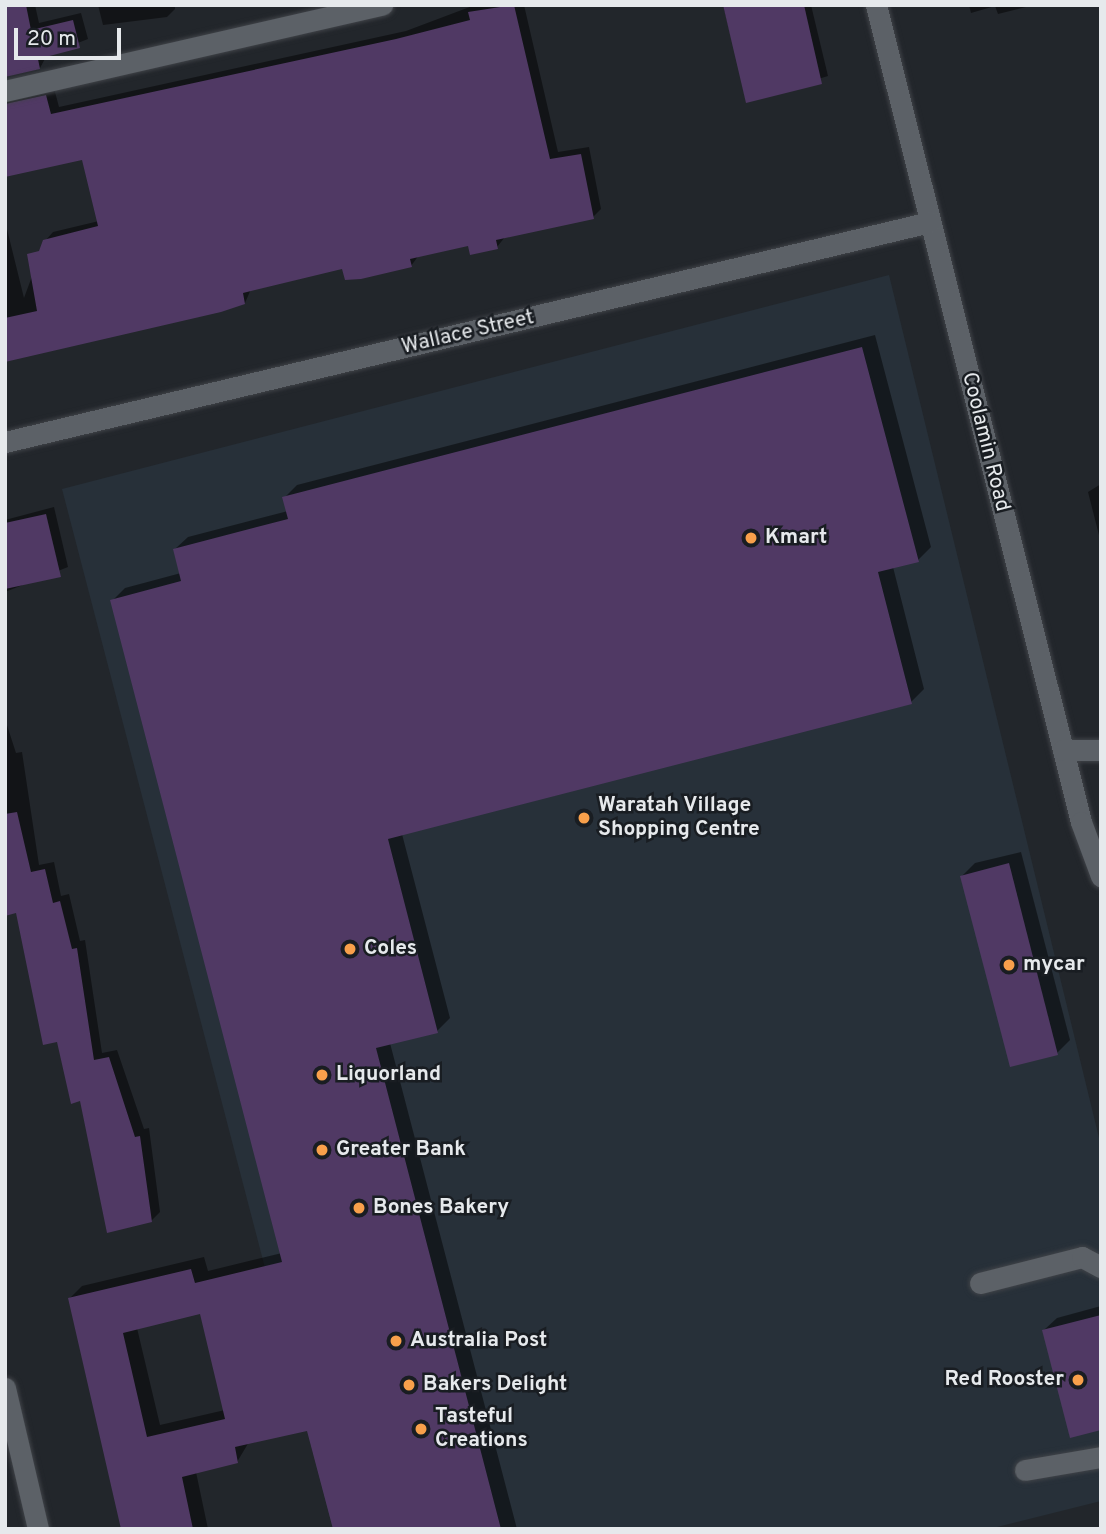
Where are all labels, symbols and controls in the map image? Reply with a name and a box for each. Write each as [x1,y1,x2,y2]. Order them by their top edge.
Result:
scale bar [18,14,124,58]
text: 20 m [27,26,76,53]
street label: Wallace Street [399,306,537,360]
street label: Coolamin Road [956,370,1014,514]
place label: Kmart [765,525,827,551]
marker: Kmart [743,530,759,546]
place label: Waratah Village Shopping Centre [598,793,760,843]
marker: Waratah Village Shopping Centre [576,810,592,826]
place label: Coles [364,936,417,962]
marker: Coles [342,941,358,957]
place label: mycar [1023,952,1085,978]
marker: mycar [1001,957,1017,973]
place label: Liquorland [336,1062,441,1088]
marker: Liquorland [314,1067,330,1083]
place label: Greater Bank [336,1137,466,1163]
marker: Greater Bank [314,1142,330,1158]
place label: Bones Bakery [373,1195,509,1221]
marker: Bones Bakery [351,1200,367,1216]
place label: Australia Post [410,1328,547,1354]
marker: Australia Post [388,1333,404,1349]
place label: Red Rooster [945,1367,1064,1393]
place label: Bakers Delight [423,1372,567,1398]
marker: Red Rooster [1070,1372,1086,1388]
marker: Bakers Delight [401,1377,417,1393]
place label: Tasteful Creations [435,1404,528,1454]
marker: Tasteful Creations [413,1421,429,1437]

